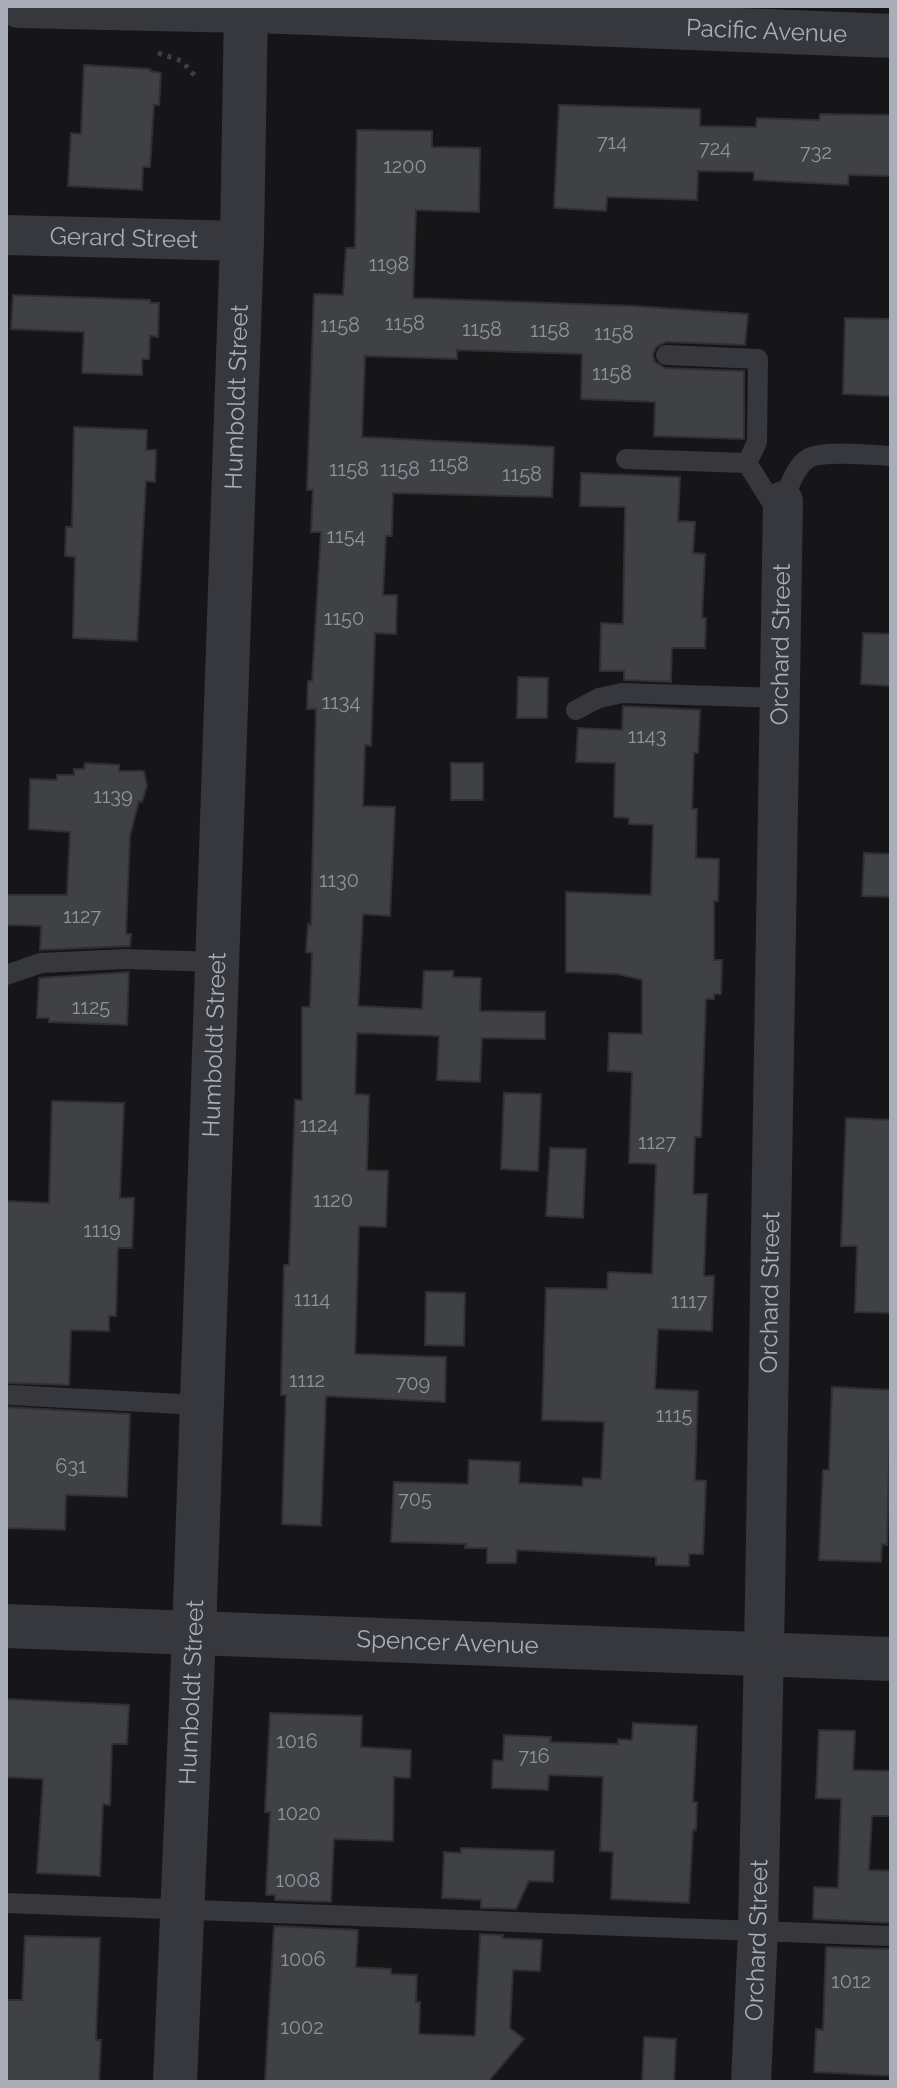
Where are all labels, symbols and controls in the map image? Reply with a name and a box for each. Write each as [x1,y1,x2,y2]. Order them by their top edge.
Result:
street label: Pacific Avenue [685,13,848,48]
house number: 714 [597,130,627,154]
house number: 724 [699,136,731,160]
house number: 732 [800,140,832,164]
house number: 1200 [383,154,427,178]
street label: Gerard Street [49,221,199,254]
house number: 1198 [369,252,409,276]
street label: Humboldt Street [218,304,254,490]
house number: 1158 [385,311,425,335]
house number: 1158 [320,313,360,337]
house number: 1158 [462,317,502,341]
house number: 1158 [530,318,570,342]
house number: 1158 [594,321,634,345]
house number: 1158 [592,361,632,385]
house number: 1158 [429,452,469,476]
house number: 1158 [329,457,369,481]
house number: 1158 [380,457,420,481]
house number: 1158 [502,462,542,486]
house number: 1154 [327,524,366,548]
street label: Orchard Street [764,563,796,726]
house number: 1150 [324,606,364,630]
house number: 1134 [322,690,360,714]
house number: 1143 [628,724,666,748]
house number: 1139 [93,784,133,808]
house number: 1130 [319,868,359,892]
house number: 1127 [63,904,101,928]
street label: Humboldt Street [196,952,231,1138]
house number: 1125 [72,995,110,1019]
house number: 1124 [300,1113,338,1137]
house number: 1127 [638,1130,676,1154]
house number: 1120 [313,1188,353,1212]
street label: Orchard Street [754,1211,785,1374]
house number: 1119 [83,1218,121,1242]
house number: 1114 [294,1287,330,1311]
house number: 1117 [671,1289,707,1313]
house number: 1112 [289,1368,325,1392]
house number: 709 [396,1371,430,1395]
house number: 1115 [656,1403,692,1427]
house number: 631 [55,1454,87,1478]
house number: 705 [398,1487,432,1511]
street label: Humboldt Street [173,1599,209,1786]
street label: Spencer Avenue [356,1624,539,1660]
house number: 1016 [276,1729,318,1753]
house number: 716 [518,1744,550,1768]
house number: 1020 [277,1801,321,1825]
street label: Orchard Street [739,1859,774,2022]
house number: 1008 [276,1868,320,1892]
house number: 1006 [280,1947,326,1971]
house number: 1012 [831,1969,871,1993]
house number: 1002 [280,2015,324,2039]

